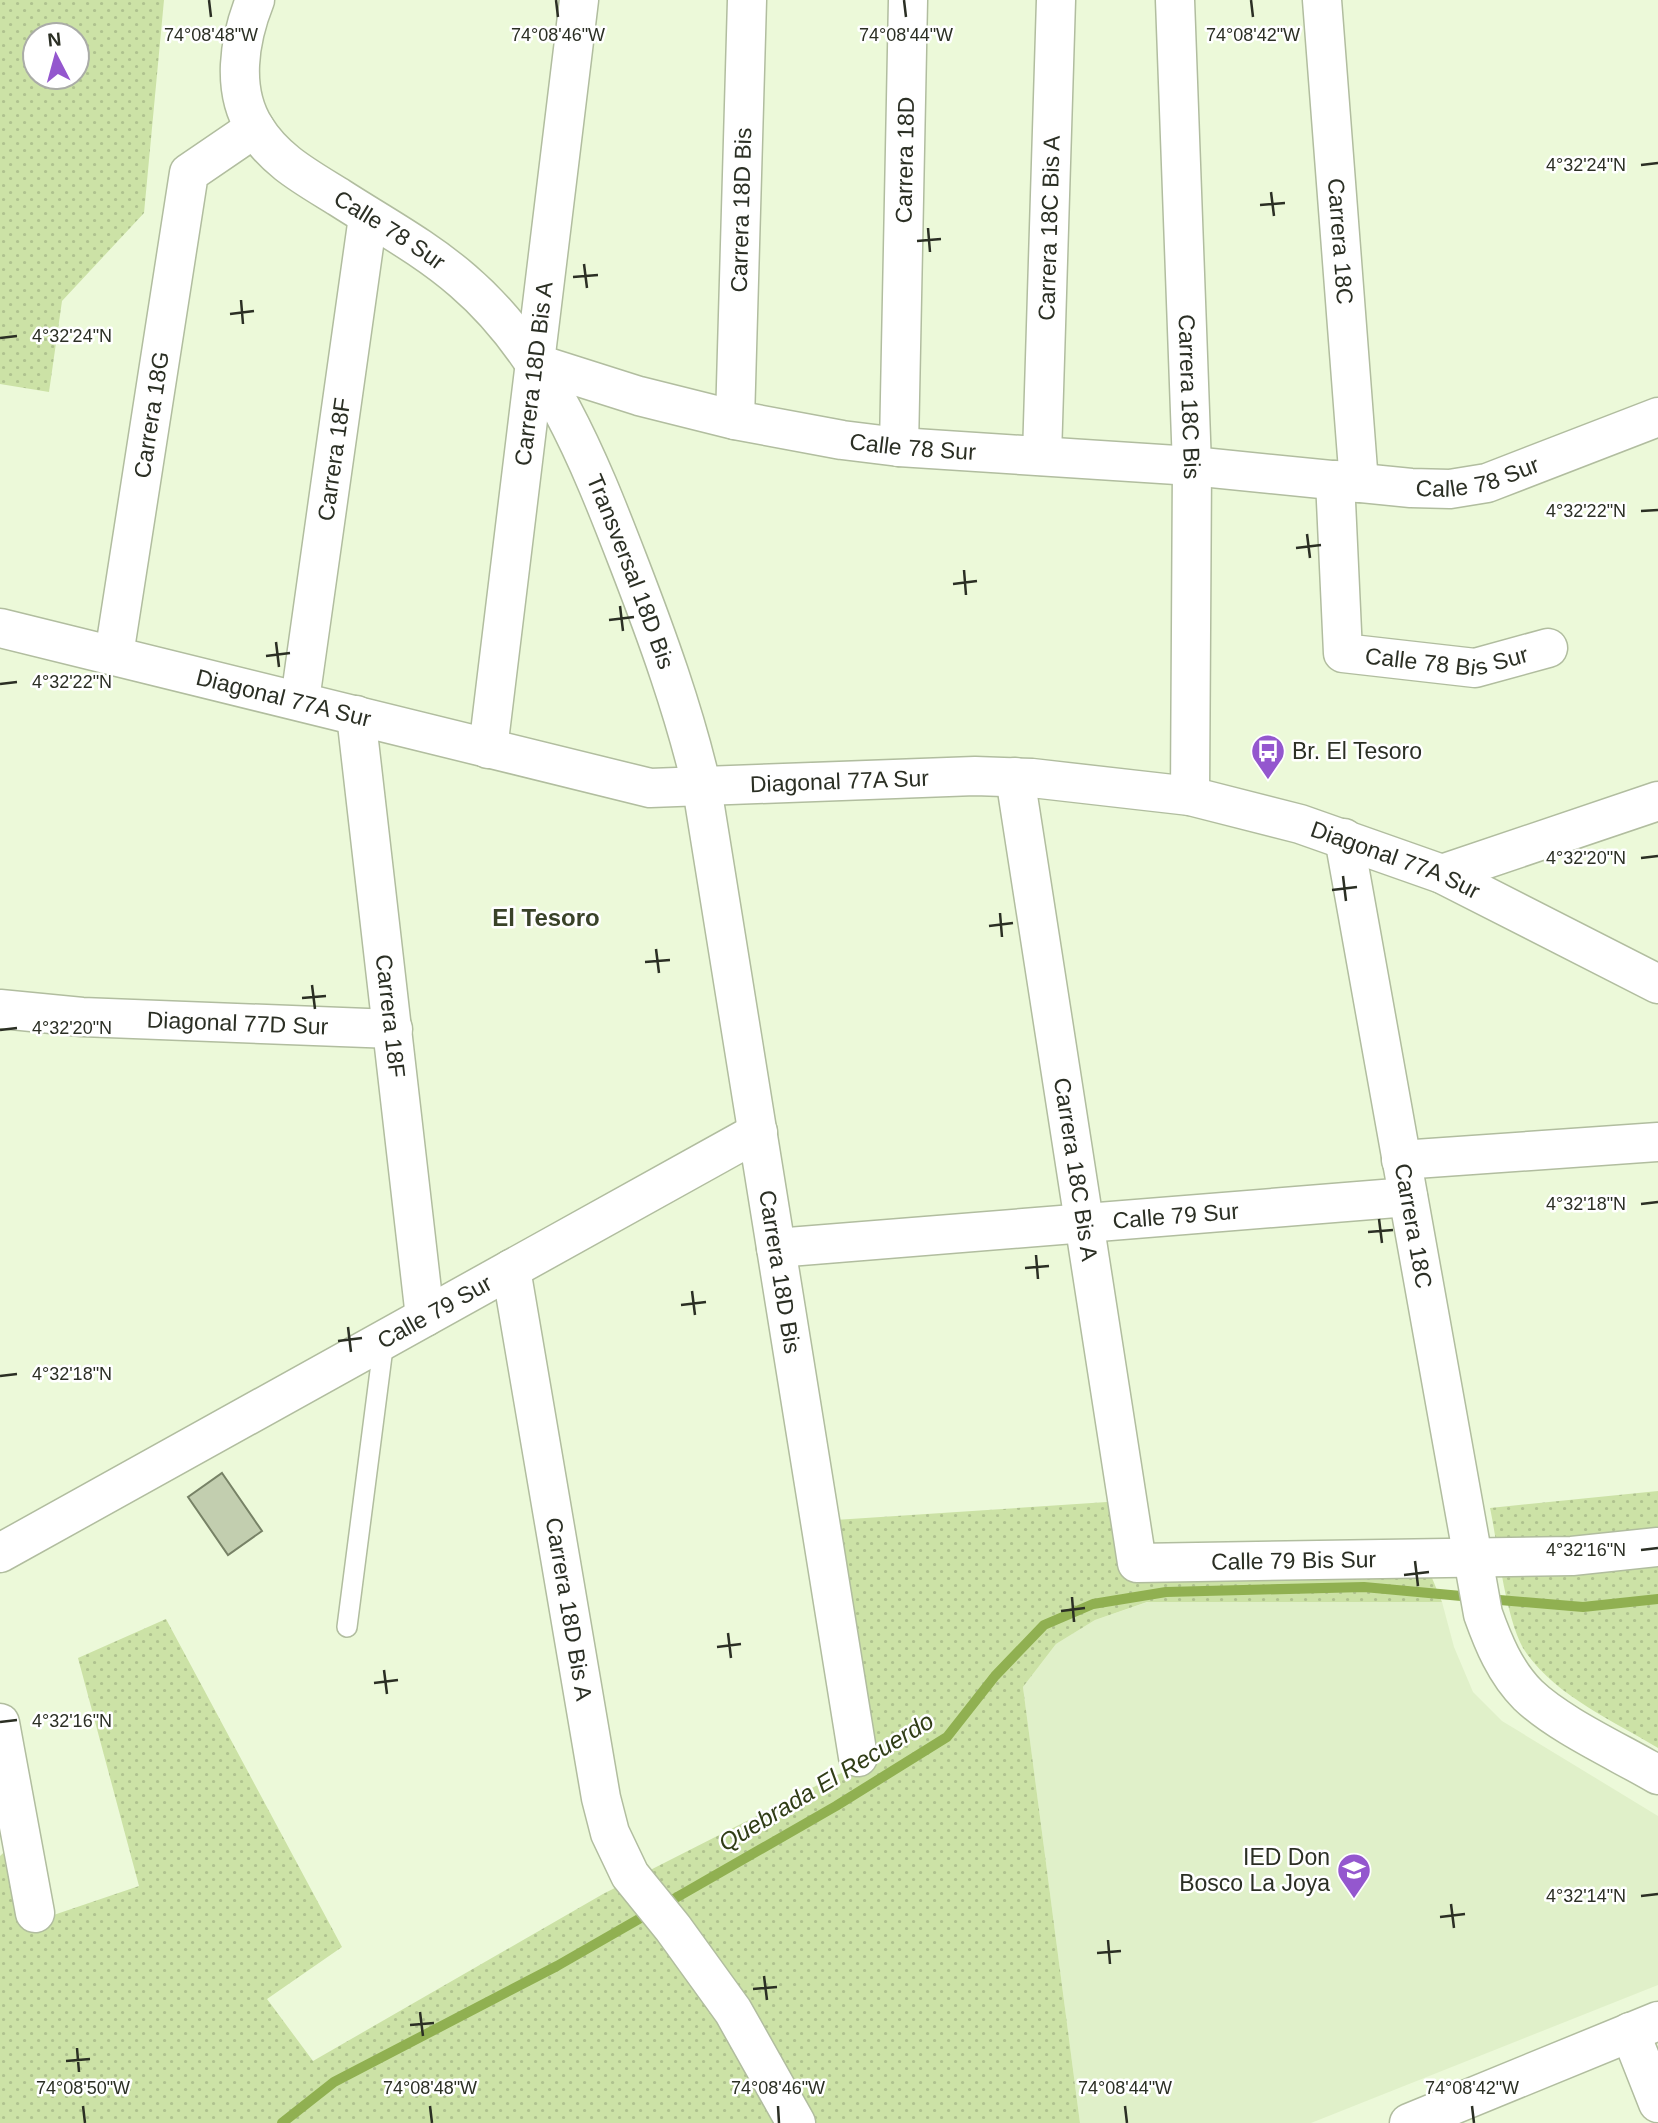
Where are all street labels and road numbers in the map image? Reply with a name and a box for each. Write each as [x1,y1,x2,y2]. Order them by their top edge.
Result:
street label: Carrera 18D [891,96,919,224]
street label: Carrera 18D Bis [726,127,756,293]
street label: Carrera 18C Bis A [1033,134,1065,321]
street label: Carrera 18C [1323,177,1358,305]
street label: Calle 78 Sur [329,185,451,275]
street label: Carrera 18D Bis A [510,279,558,467]
street label: Carrera 18C Bis [1173,314,1205,479]
street label: Carrera 18G [129,350,174,480]
street label: Carrera 18F [312,396,355,523]
street label: Calle 78 Sur [848,428,977,465]
street label: Calle 78 Sur [1415,451,1543,502]
street label: Transversal 18D Bis [582,470,680,672]
street label: Calle 78 Bis Sur [1364,641,1531,681]
street label: Diagonal 77A Sur [193,664,374,732]
street label: Diagonal 77A Sur [749,765,930,797]
street label: Diagonal 77A Sur [1307,816,1485,904]
street label: Carrera 18F [371,953,410,1079]
street label: Diagonal 77D Sur [146,1007,329,1040]
street label: Carrera 18C Bis A [1049,1076,1103,1264]
street label: Carrera 18C [1390,1161,1437,1290]
street label: Carrera 18D Bis [754,1188,806,1355]
street label: Calle 79 Sur [1112,1198,1240,1234]
street label: Calle 79 Sur [373,1269,496,1354]
street label: Carrera 18D Bis A [540,1516,597,1703]
street label: Calle 79 Bis Sur [1211,1546,1377,1575]

